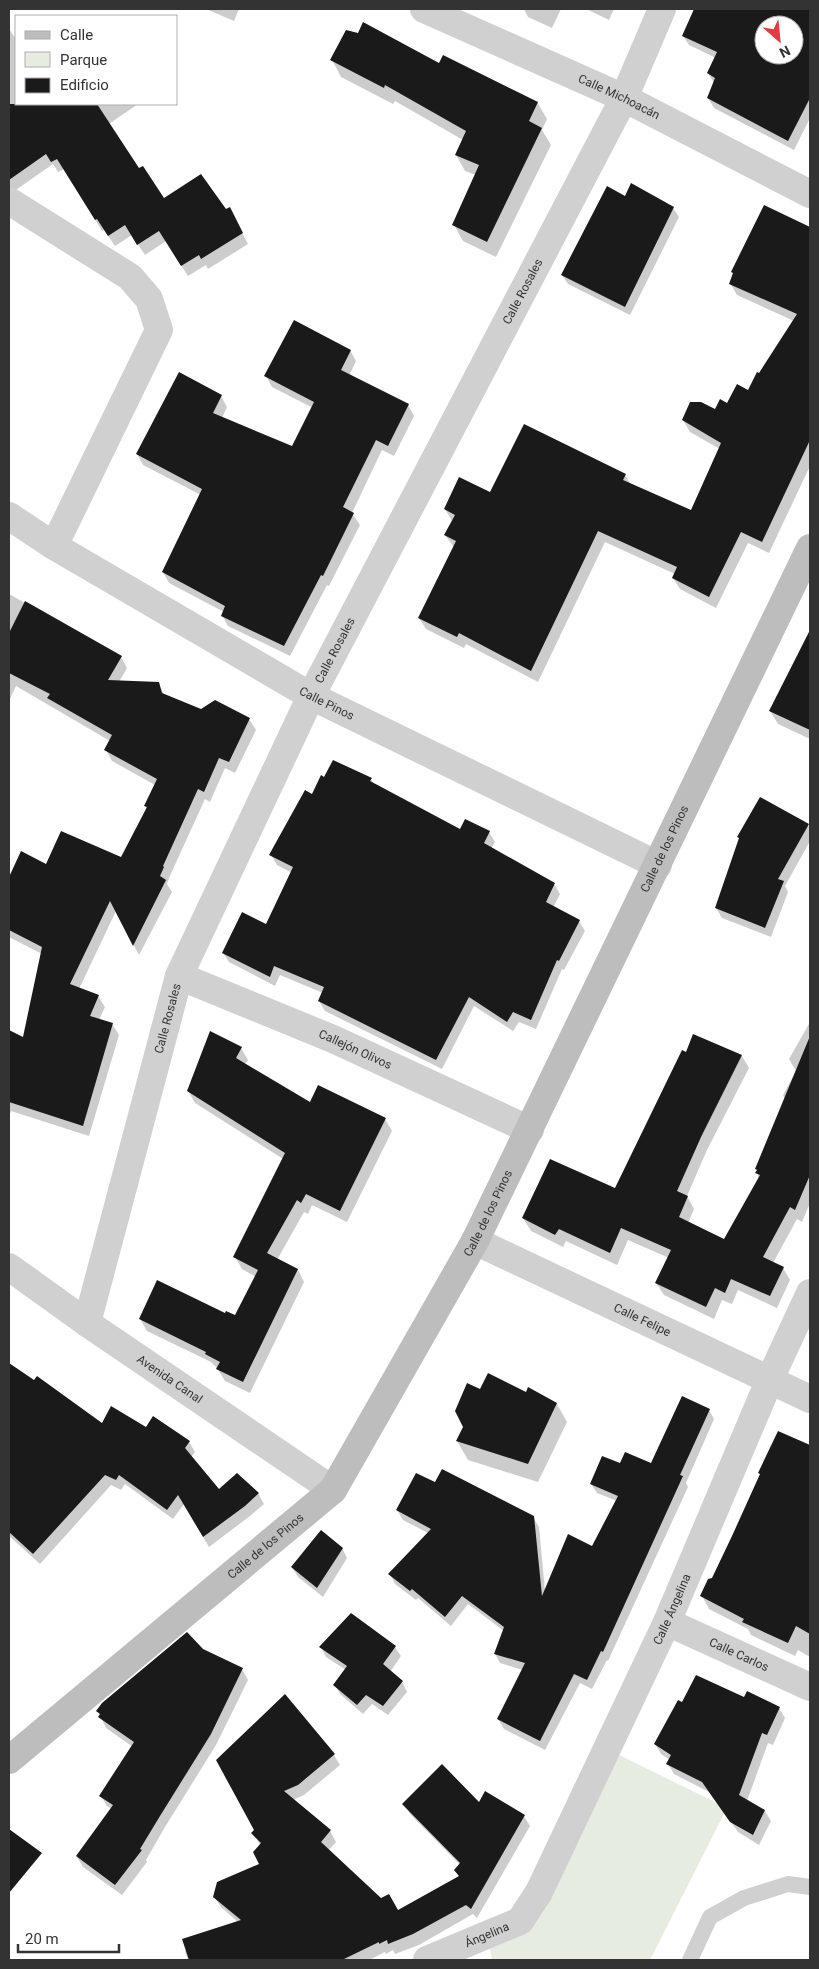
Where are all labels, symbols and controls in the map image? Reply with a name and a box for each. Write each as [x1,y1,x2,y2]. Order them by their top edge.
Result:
legend [15,15,178,105]
north arrow [754,15,804,65]
text: Calle [60,26,93,44]
text: N [777,42,793,61]
text: Parque [60,51,107,69]
street label: Calle Michoacán [576,72,662,122]
text: Edificio [60,76,109,94]
street label: Calle Rosales [500,256,546,327]
street label: Calle Rosales [312,615,358,686]
street label: Calle Pinos [297,684,357,723]
street label: Calle de los Pinos [638,803,692,895]
street label: Calle Rosales [152,982,184,1055]
street label: Callejón Olivos [317,1027,394,1072]
street label: Calle de los Pinos [461,1168,515,1259]
street label: Calle Felipe [612,1300,673,1339]
street label: Avenida Canal [134,1352,205,1406]
street label: Calle de los Pinos [225,1510,306,1582]
street label: Calle Ángelina [650,1572,694,1647]
street label: Calle Carlos [707,1635,771,1674]
street label: Ángelina [462,1919,511,1950]
scale bar [18,1922,119,1954]
text: 20 m [25,1930,59,1948]

